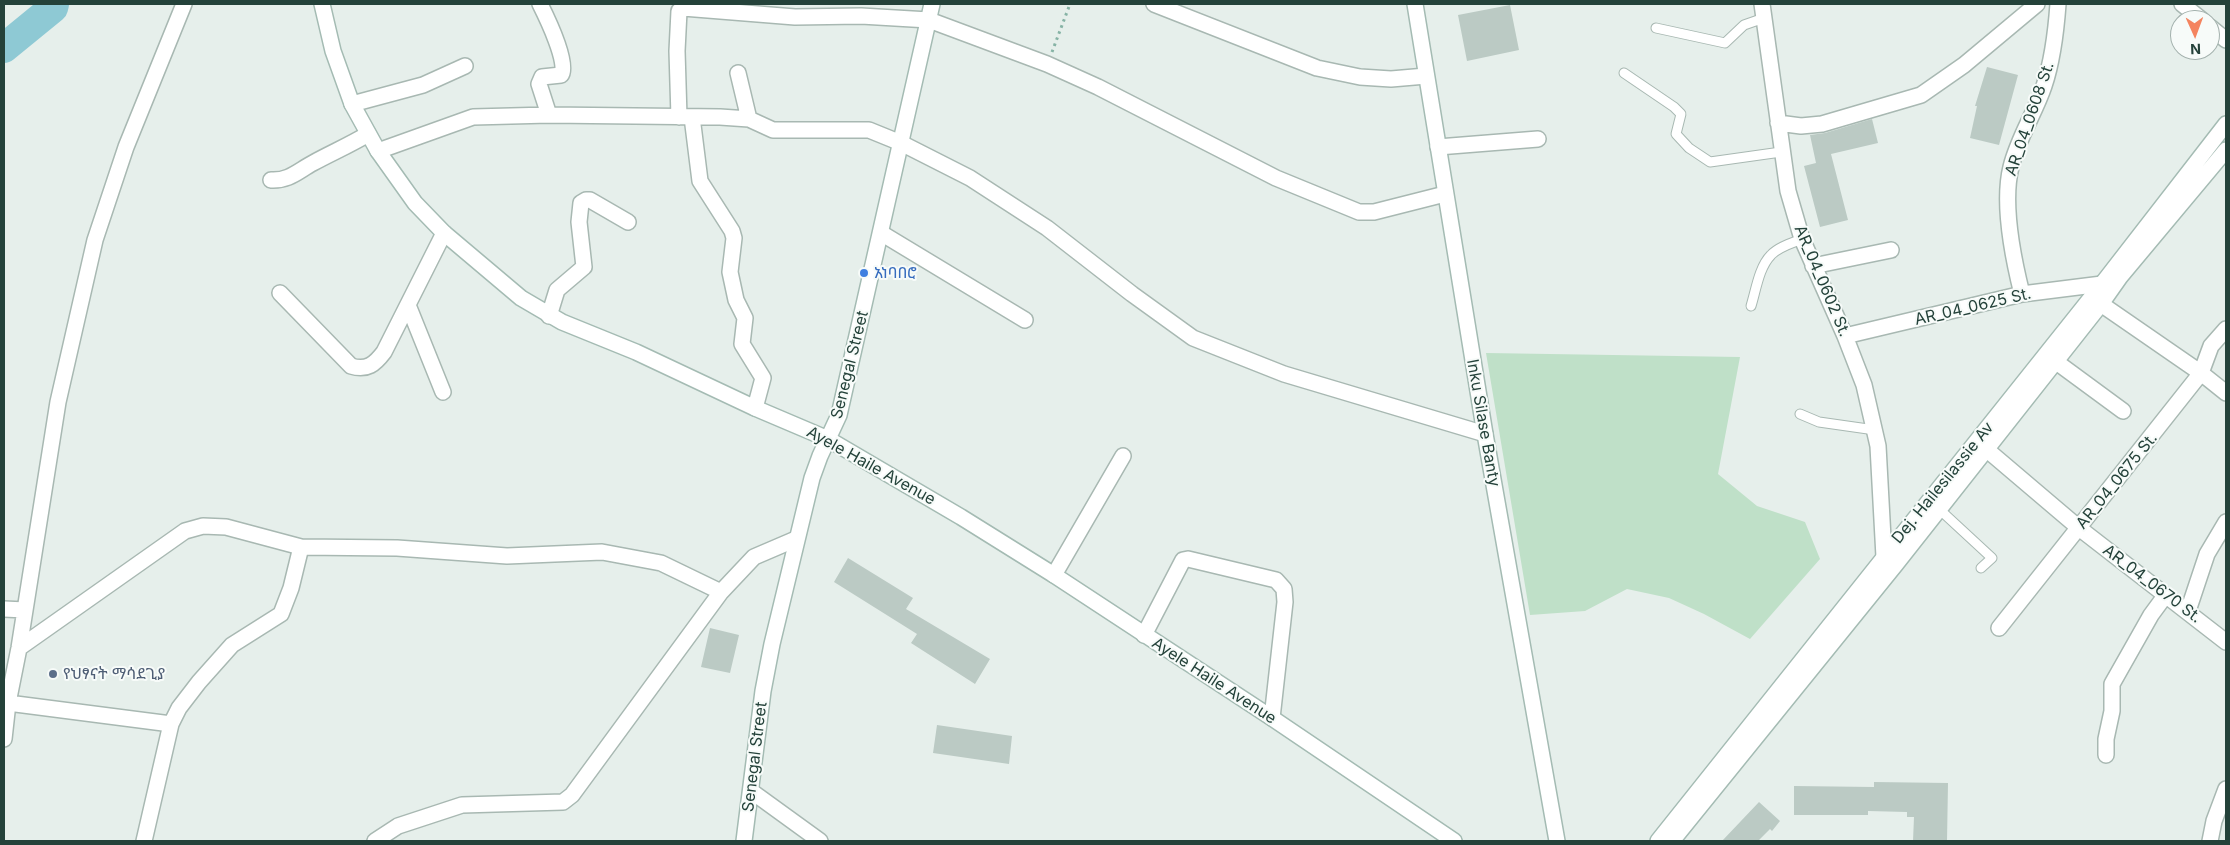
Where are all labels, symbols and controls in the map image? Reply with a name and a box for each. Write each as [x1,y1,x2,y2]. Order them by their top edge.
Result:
north arrow [2170,10,2220,60]
text: N [2190,41,2201,58]
street label: AR_04_0608 St. [2001,59,2059,179]
street label: AR_04_0602 St. [1790,222,1854,340]
place label: አነባበሮ [874,263,917,283]
marker: አነባበሮ [858,267,870,279]
street label: AR_04_0625 St. [1913,284,2033,330]
street label: Senegal Street [827,309,873,421]
street label: Inku Silase Banty [1462,358,1504,488]
street label: Dej. Hailesilassie Av [1888,418,1998,548]
street label: Ayele Haile Avenue [803,423,939,509]
street label: AR_04_0675 St. [2072,429,2162,533]
street label: AR_04_0670 St. [2099,541,2205,627]
street label: Ayele Haile Avenue [1148,634,1280,728]
place label: የህፃናት ማሳደጊያ [63,664,165,684]
marker: የህፃናት ማሳደጊያ [47,668,59,680]
street label: Senegal Street [739,701,771,813]

